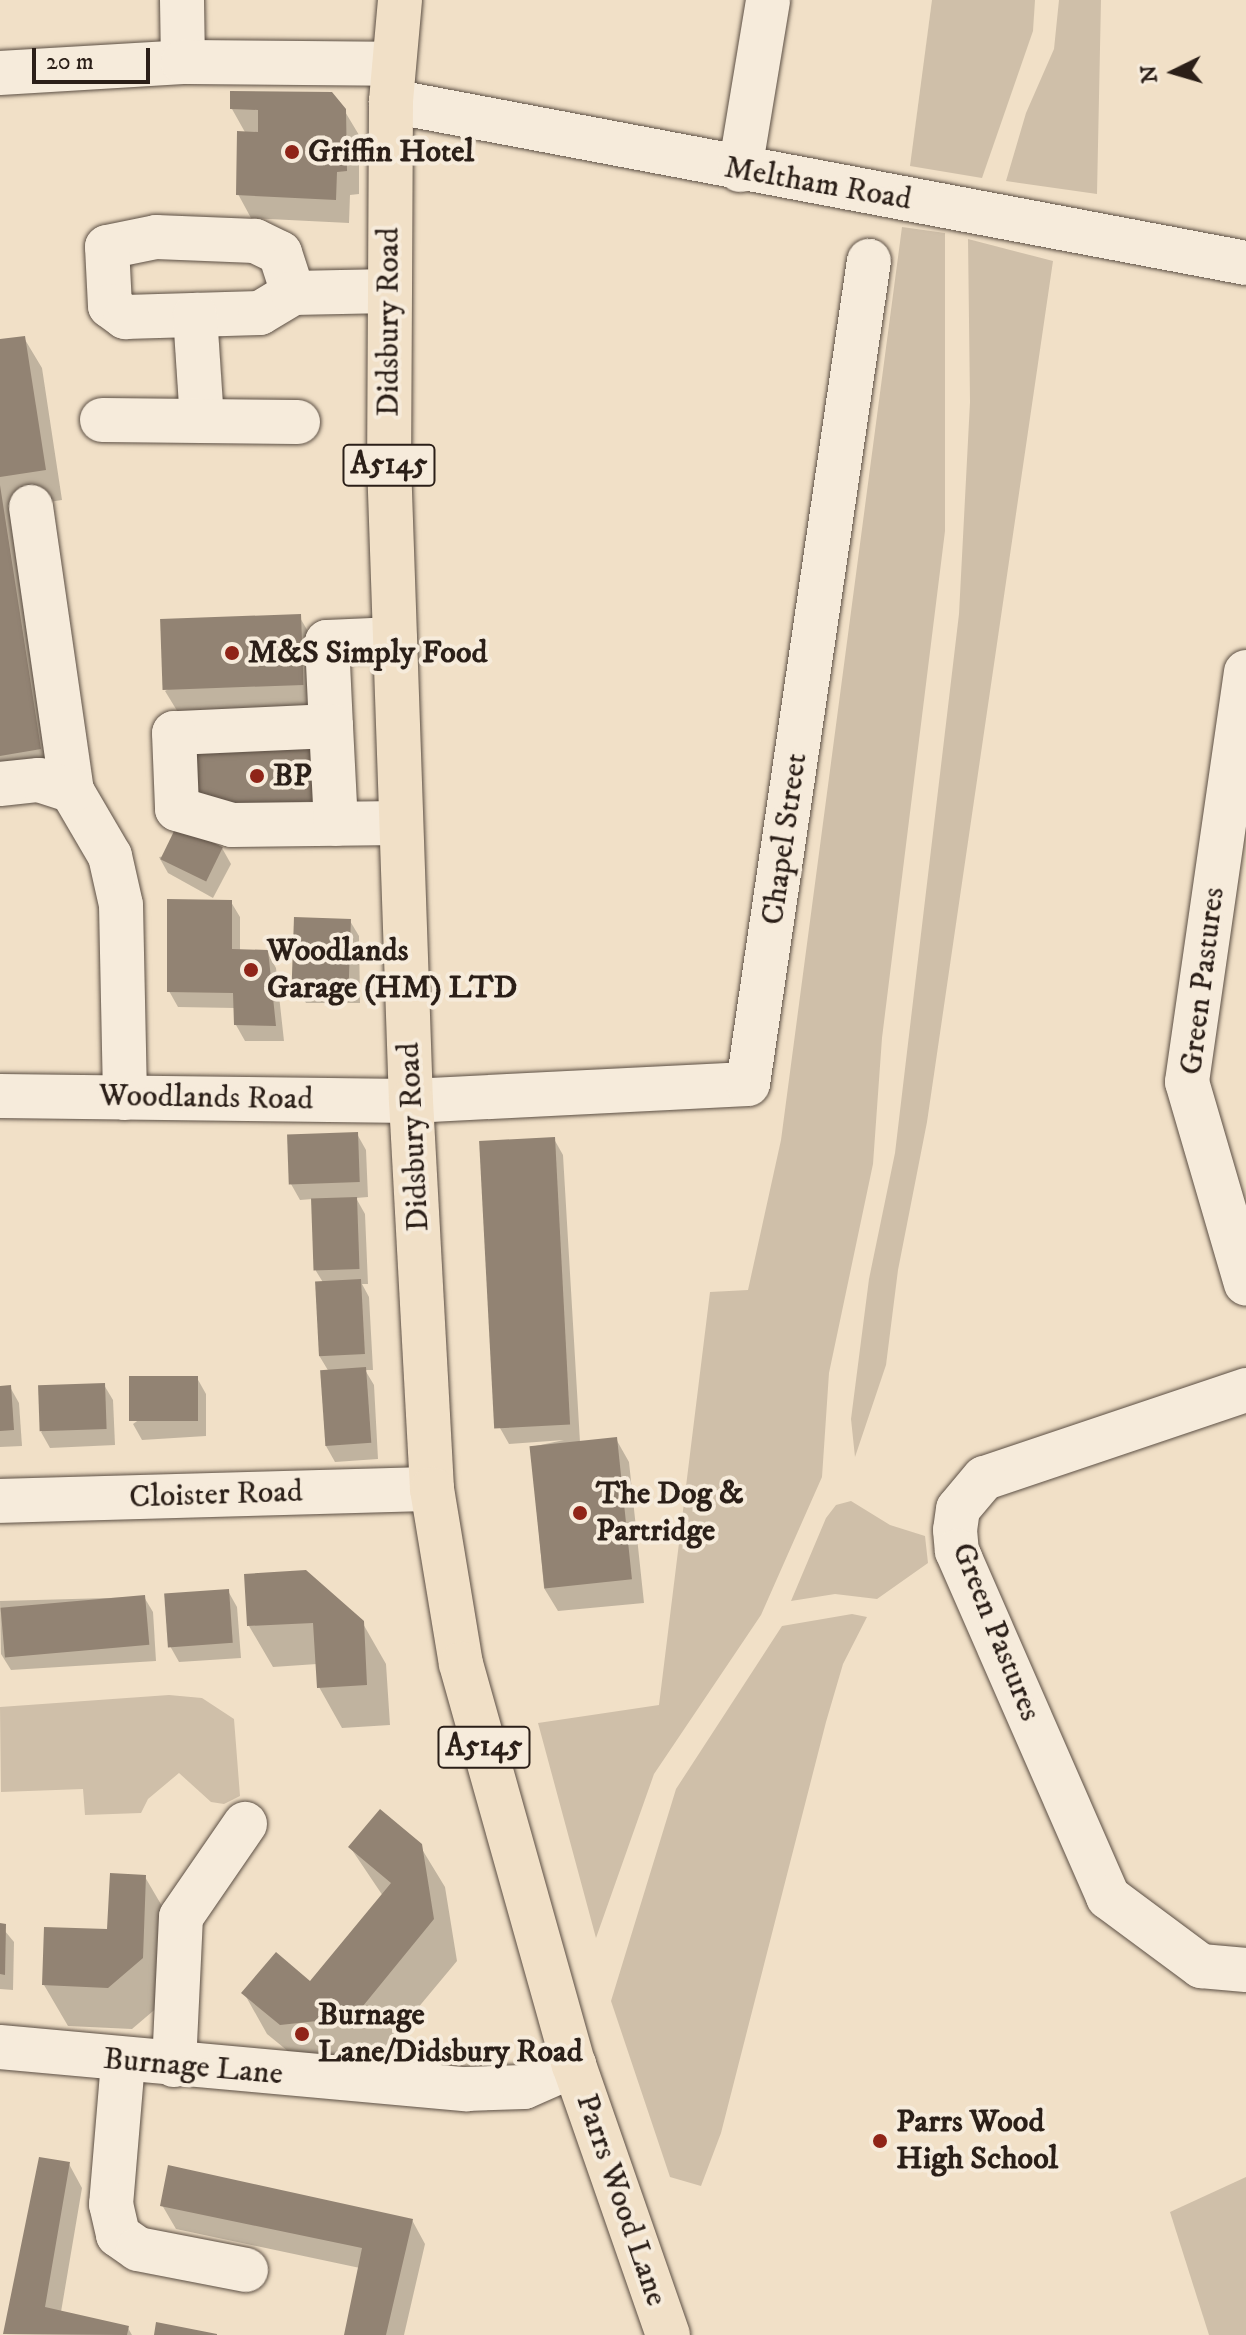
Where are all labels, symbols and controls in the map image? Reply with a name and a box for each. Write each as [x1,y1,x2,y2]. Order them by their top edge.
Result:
scale bar [36,32,154,82]
north arrow [1134,32,1214,112]
text: 20 m [46,47,94,77]
text: N [1135,64,1164,84]
place label: Griffin Hotel [308,133,474,171]
marker: Griffin Hotel [283,143,301,161]
street label: Meltham Road [721,149,915,219]
street label: Didsbury Road [370,227,408,417]
road number: A5145 [341,439,437,491]
place label: M&S Simply Food [248,634,487,672]
marker: M&S Simply Food [223,644,241,662]
street label: Chapel Street [754,751,816,927]
place label: BP [273,757,312,795]
marker: BP [248,767,266,785]
street label: Green Pastures [1172,885,1234,1077]
place label: Woodlands Garage (HM) LTD [267,933,517,1008]
marker: Woodlands Garage (HM) LTD [242,961,260,979]
street label: Didsbury Road [390,1041,438,1233]
street label: Woodlands Road [98,1077,314,1119]
street label: Cloister Road [128,1473,304,1517]
place label: The Dog & Partridge [596,1476,744,1551]
marker: The Dog & Partridge [571,1504,589,1522]
street label: Green Pastures [943,1537,1049,1727]
road number: A5145 [436,1721,532,1773]
place label: Burnage Lane/Didsbury Road [318,1997,583,2072]
marker: Burnage Lane/Didsbury Road [293,2025,311,2043]
street label: Burnage Lane [102,2040,284,2094]
street label: Parrs Wood Lane [567,2089,675,2311]
place label: Parrs Wood High School [896,2104,1058,2179]
marker: Parrs Wood High School [871,2132,889,2150]

